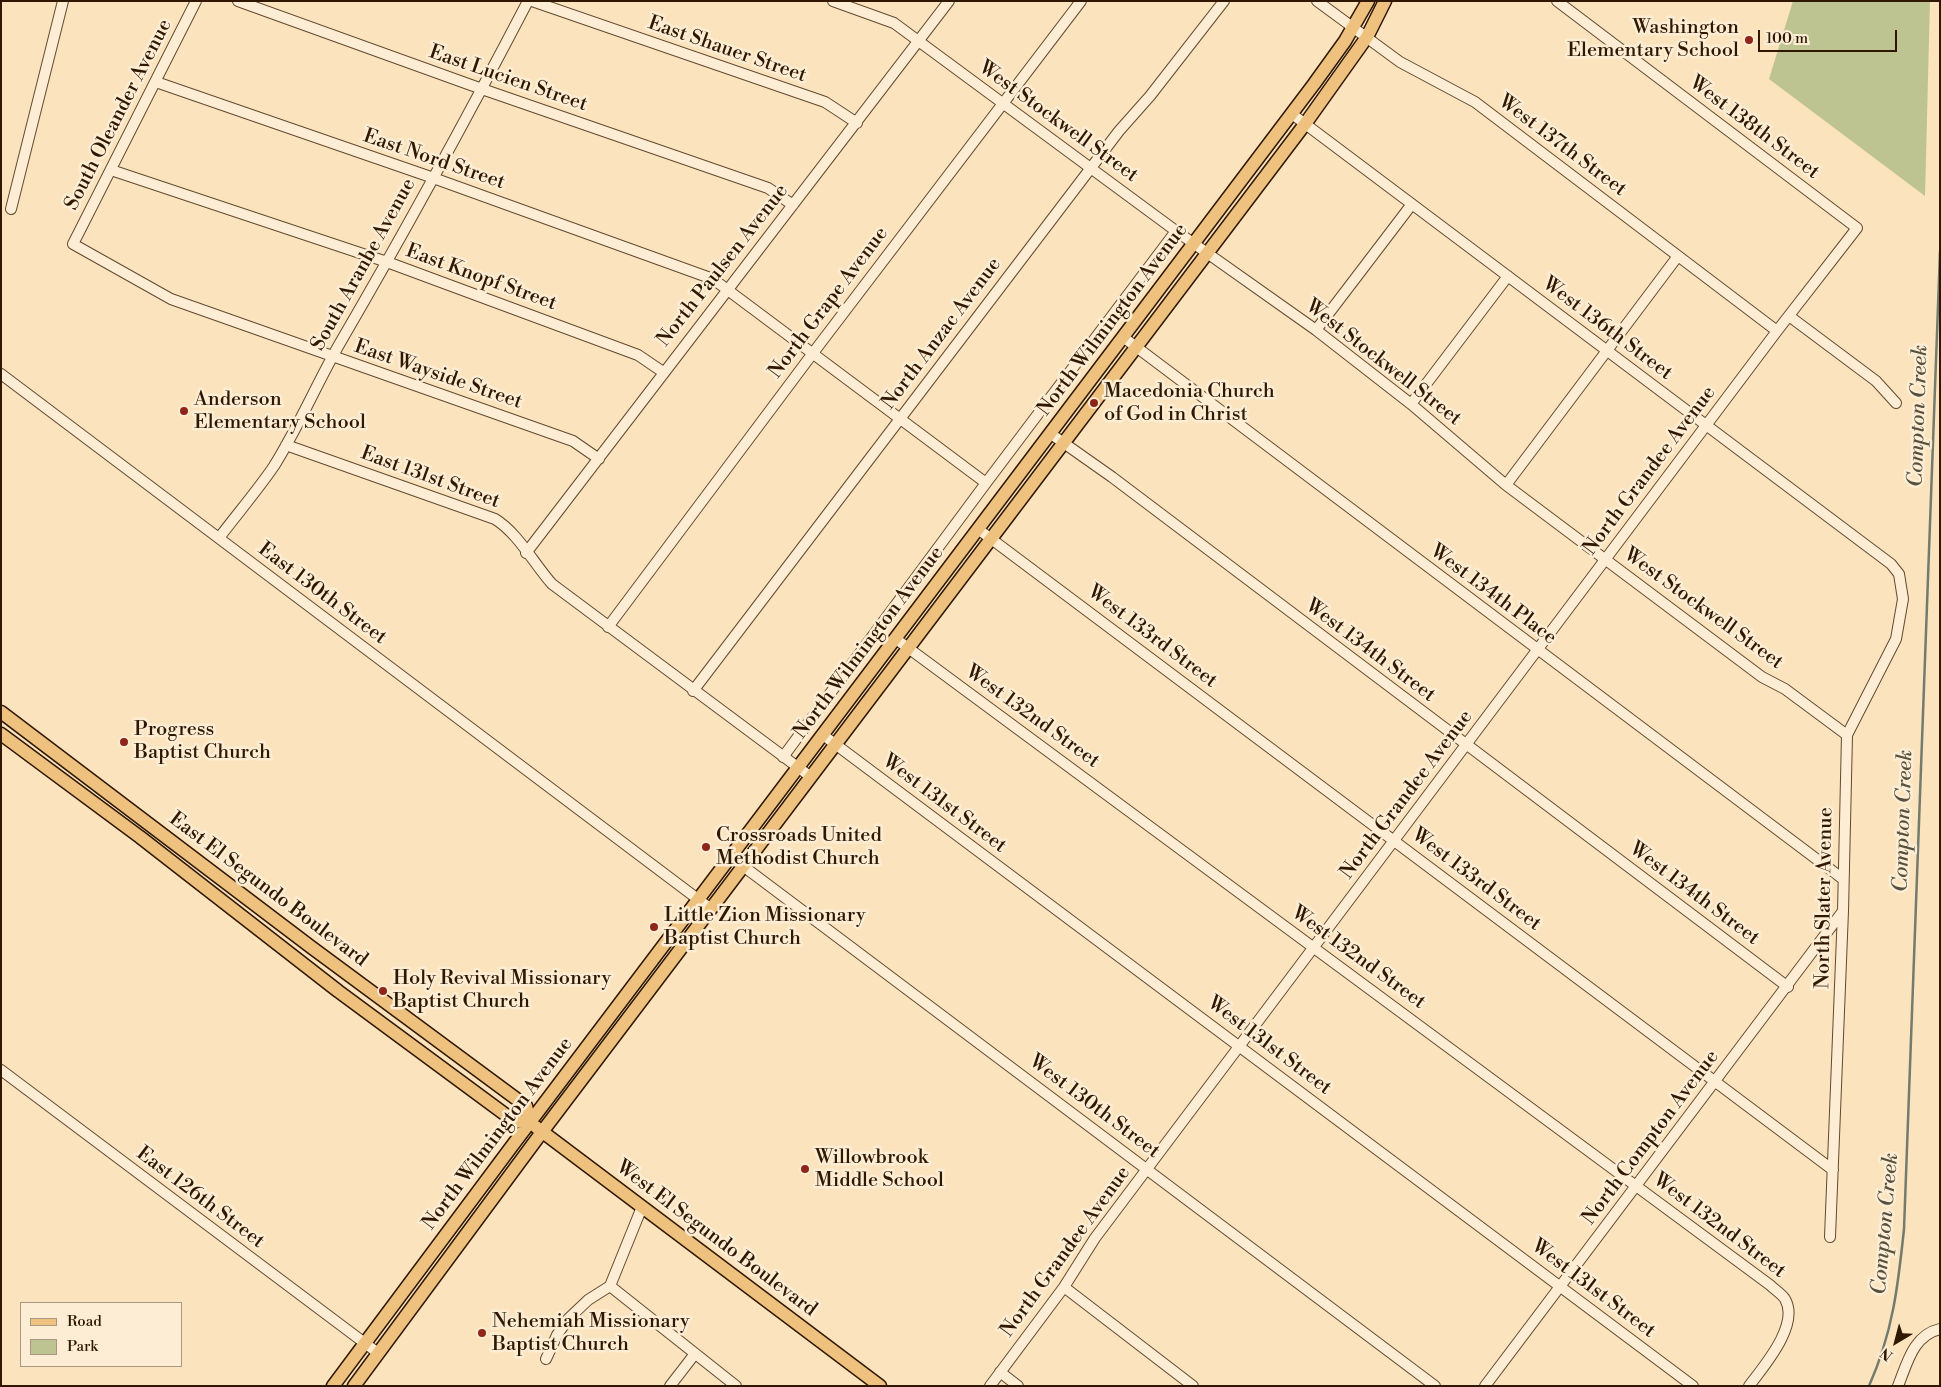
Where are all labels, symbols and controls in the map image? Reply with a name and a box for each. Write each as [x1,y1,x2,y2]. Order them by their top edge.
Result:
street label: East Shauer Street [645,12,809,88]
street label: South Oleander Avenue [60,15,178,215]
place label: Washington Elementary School [1567,16,1739,63]
scale bar [1761,20,1900,52]
text: 100 m [1766,29,1808,48]
marker: Washington Elementary School [1743,34,1755,46]
street label: East Lucien Street [426,41,590,117]
street label: West Stockwell Street [974,56,1142,188]
street label: West 138th Street [1684,71,1824,185]
street label: West 137th Street [1493,90,1631,202]
street label: East Nord Street [360,125,508,195]
street label: South Aranbe Avenue [307,175,421,355]
street label: North Paulsen Avenue [652,180,794,352]
street label: North Wilmington Avenue [1033,219,1193,421]
street label: North Grape Avenue [764,222,894,384]
street label: East Knopf Street [402,240,560,316]
street label: North Anzac Avenue [877,253,1007,415]
street label: West 136th Street [1537,272,1677,386]
street label: West Stockwell Street [1300,295,1466,431]
street label: East Wayside Street [351,335,525,415]
water label: Compton Creek [1904,345,1934,487]
place label: Macedonia Church of God in Christ [1104,380,1275,427]
street label: North Grandee Avenue [1579,382,1721,560]
place label: Anderson Elementary School [194,388,366,435]
marker: Macedonia Church of God in Christ [1088,397,1100,409]
marker: Anderson Elementary School [178,405,190,417]
street label: East 131st Street [357,442,503,514]
street label: East 130th Street [253,538,391,650]
street label: West 134th Place [1425,540,1561,650]
street label: North Wilmington Avenue [789,542,949,744]
street label: West Stockwell Street [1619,543,1787,675]
street label: West 133rd Street [1082,580,1222,694]
street label: West 134th Street [1300,594,1440,708]
street label: West 132nd Street [960,660,1104,774]
street label: North Grandee Avenue [1336,706,1478,884]
place label: Progress Baptist Church [134,718,271,765]
marker: Progress Baptist Church [118,736,130,748]
street label: West 131st Street [877,749,1011,859]
water label: Compton Creek [1889,750,1919,892]
street label: East El Segundo Boulevard [164,807,372,973]
street label: North Slater Avenue [1811,807,1839,989]
street label: West 133rd Street [1406,823,1546,937]
place label: Crossroads United Methodist Church [716,824,882,871]
street label: West 134th Street [1624,837,1764,951]
marker: Crossroads United Methodist Church [700,841,712,853]
street label: West 132nd Street [1286,901,1430,1015]
place label: Little Zion Missionary Baptist Church [664,904,866,951]
marker: Little Zion Missionary Baptist Church [648,921,660,933]
place label: Holy Revival Missionary Baptist Church [393,967,611,1014]
marker: Holy Revival Missionary Baptist Church [377,985,389,997]
street label: West 131st Street [1202,991,1336,1101]
street label: North Wilmington Avenue [418,1033,578,1235]
street label: North Compton Avenue [1577,1046,1725,1230]
street label: West 130th Street [1024,1050,1164,1164]
street label: East 126th Street [131,1142,269,1254]
place label: Willowbrook Middle School [815,1146,944,1193]
water label: Compton Creek [1867,1152,1905,1296]
street label: West El Segundo Boulevard [611,1156,821,1322]
street label: North Grandee Avenue [996,1162,1136,1342]
marker: Willowbrook Middle School [799,1163,811,1175]
street label: West 132nd Street [1648,1168,1790,1284]
street label: West 131st Street [1526,1234,1660,1344]
legend [20,1302,182,1367]
place label: Nehemiah Missionary Baptist Church [492,1310,690,1357]
text: Road [67,1312,102,1331]
north arrow [1871,1317,1921,1367]
marker: Nehemiah Missionary Baptist Church [476,1327,488,1339]
text: Park [67,1337,98,1356]
text: N [1877,1343,1897,1365]

